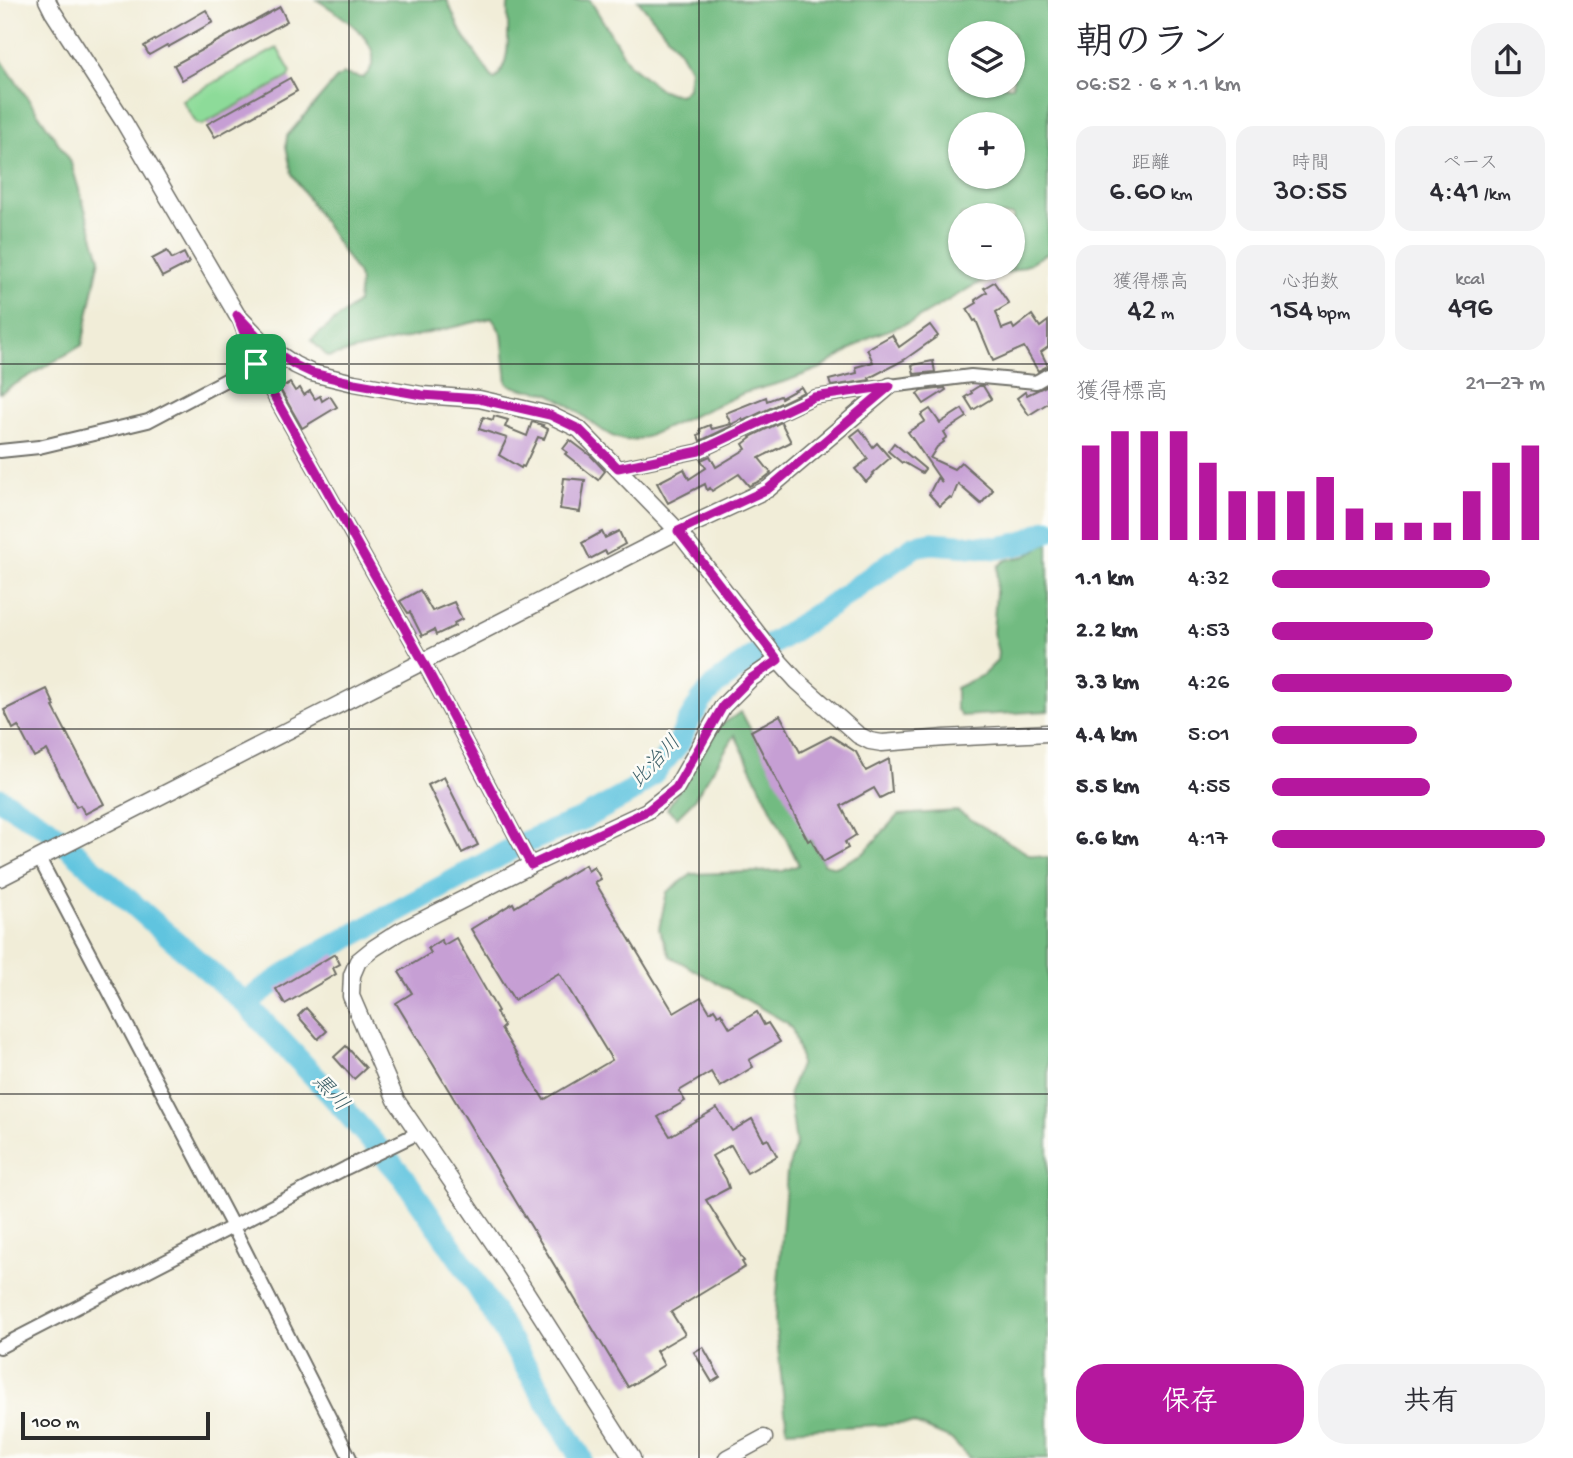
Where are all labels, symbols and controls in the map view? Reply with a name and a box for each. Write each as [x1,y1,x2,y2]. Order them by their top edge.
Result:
map controls [948,21,1025,280]
button: layers [948,21,1025,98]
button: share [1471,23,1545,97]
text: 朝のラン [1076,24,1228,68]
text: 06:52 · 6 × 1.1 km [1076,72,1241,99]
button: + [948,112,1025,189]
text: 距離 [1132,153,1170,176]
text: 時間 [1291,153,1330,176]
text: ペース [1442,153,1498,176]
text: 6.60 [1109,176,1166,211]
text: 30:55 [1274,176,1347,211]
text: 4:41 [1430,176,1480,211]
text: km [1166,184,1193,207]
text: /km [1480,184,1511,207]
button: − [948,203,1025,280]
text: kcal [1455,269,1485,292]
text: 獲得標高 [1113,272,1189,295]
text: 心拍数 [1282,272,1339,295]
text: 496 [1448,292,1492,327]
text: 42 [1127,295,1156,330]
text: 154 [1271,295,1313,330]
text: m [1156,303,1174,326]
text: bpm [1313,303,1350,326]
pin [226,334,286,394]
icon: arrive [237,345,275,383]
text: 21–27 m [1465,371,1545,398]
text: 獲得標高 [1076,380,1168,407]
text: 1.1 km [1076,566,1134,593]
text: 4:32 [1188,566,1229,593]
text: 2.2 km [1076,618,1138,645]
text: 4:53 [1188,618,1230,645]
text: 3.3 km [1076,670,1139,697]
text: 4:26 [1188,670,1229,697]
text: 4.4 km [1076,722,1137,749]
text: 5:01 [1188,722,1230,749]
water label: 比治川 [626,731,688,795]
text: 5.5 km [1076,774,1139,801]
text: 4:55 [1188,774,1230,801]
text: 6.6 km [1076,826,1139,853]
text: 4:17 [1188,826,1227,853]
water label: 黒川 [306,1069,353,1118]
button: 保存 [1076,1364,1304,1444]
button: 共有 [1318,1364,1545,1444]
scale bar [21,1409,210,1441]
text: 100 m [32,1412,79,1435]

